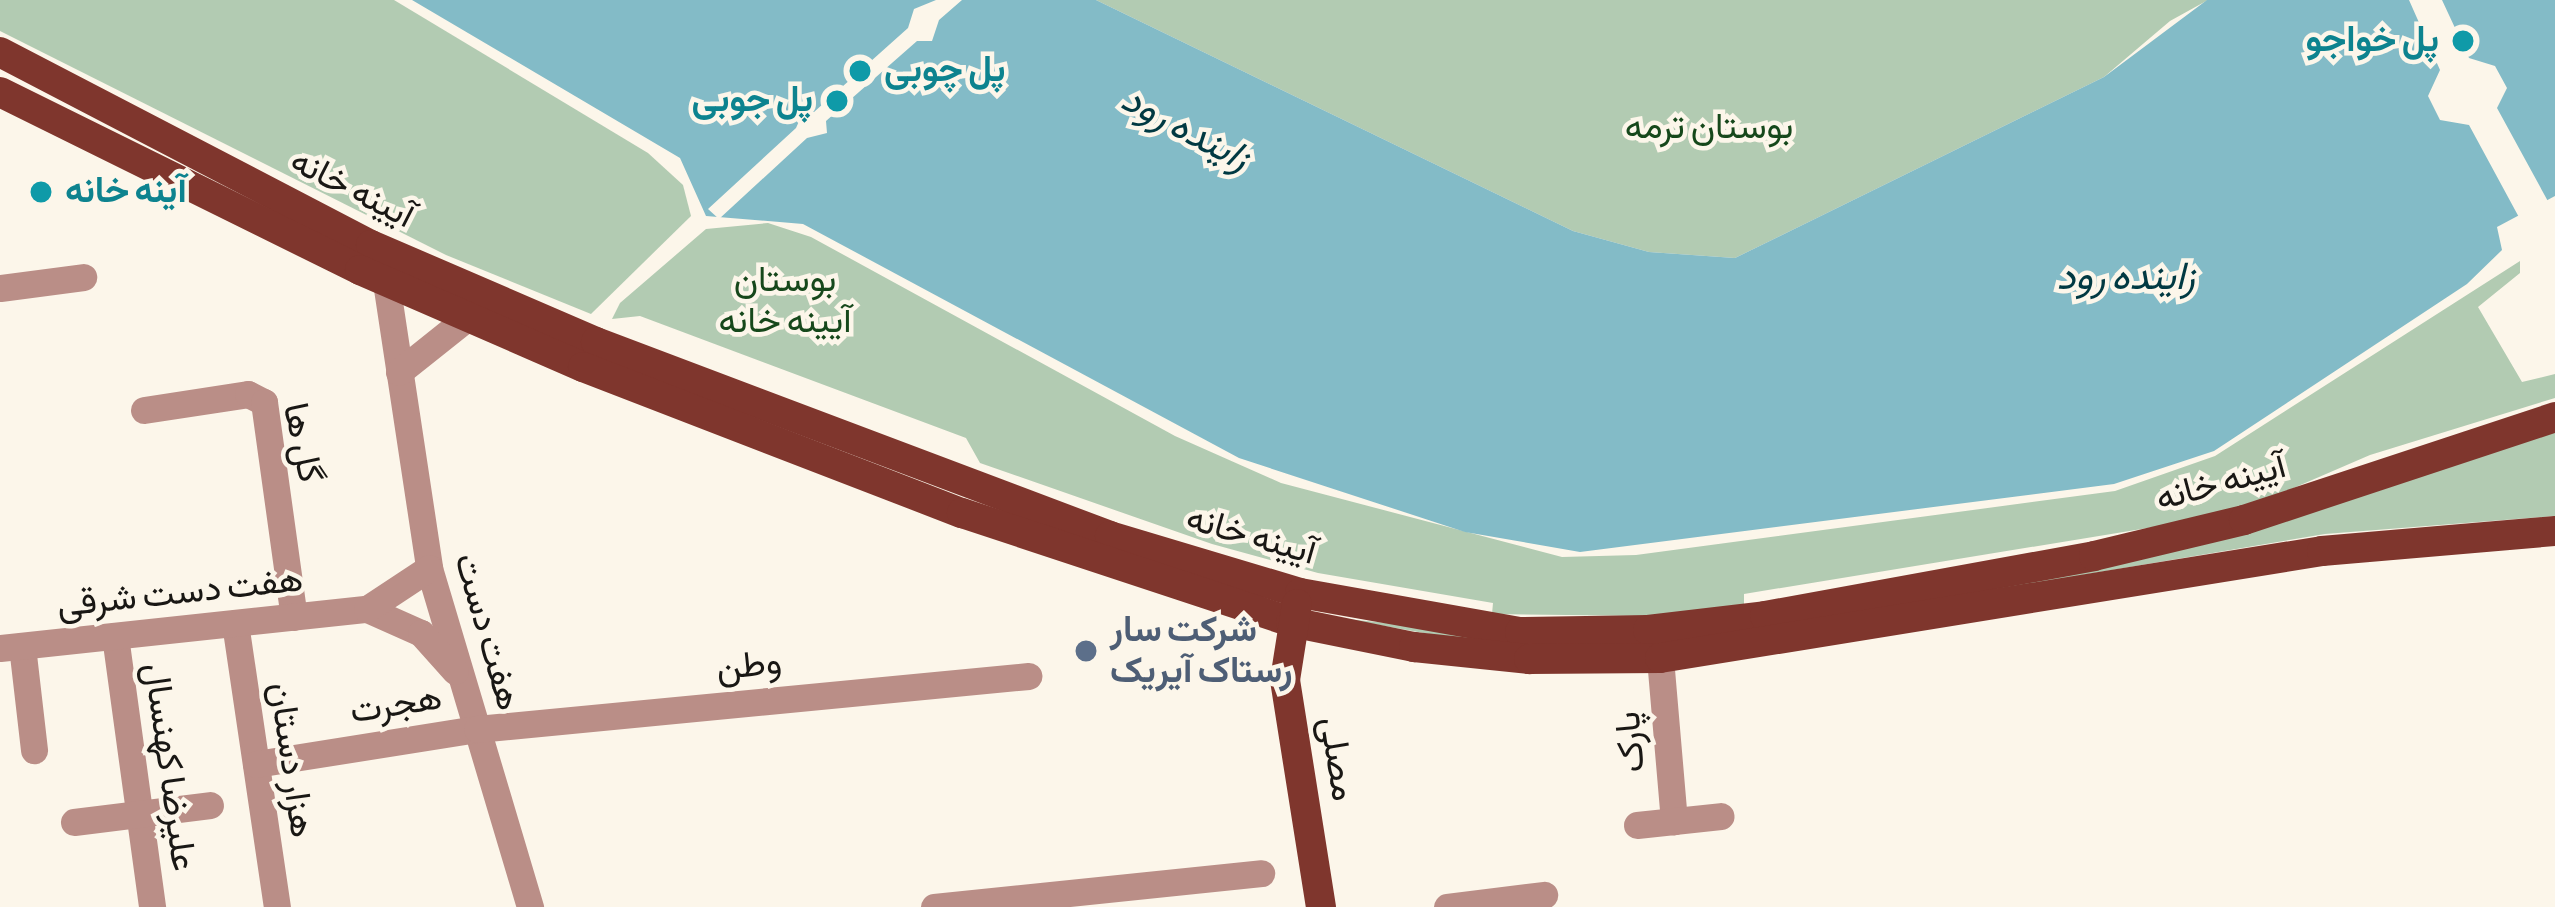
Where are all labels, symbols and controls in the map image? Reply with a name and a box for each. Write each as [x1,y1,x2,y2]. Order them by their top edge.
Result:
place label: پل خواجو [2306,19,2439,63]
marker: پل خواجو [2450,28,2476,54]
place label: پل چوبی [884,49,1005,93]
marker: پل چوبی [847,58,873,84]
water label: زاینده رود [1113,77,1257,183]
place label: پل جوبی [692,79,813,123]
marker: پل جوبی [824,88,850,114]
park label: بوستان ترمه [1625,106,1793,150]
street label: آیینه خانه [283,140,421,238]
place label: آینه خانه [65,170,187,214]
marker: آینه خانه [28,179,54,205]
water label: زاینده رود [2057,255,2195,301]
park label: بوستان آیینه خانه [718,258,852,343]
street label: گل ها [273,399,331,487]
street label: آیینه خانه [2151,445,2291,521]
street label: آیینه خانه [1181,497,1321,575]
street label: هفت دست [444,548,530,716]
street label: هفت دست شرقی [55,559,305,627]
place label: شرکت سار رستاک آیریک [1110,608,1293,693]
marker: شرکت سار رستاک آیریک [1073,638,1099,664]
street label: وطن [714,641,784,691]
street label: علیرضا کهنسال [133,660,205,874]
street label: هجرت [347,676,445,734]
street label: هزار دستان [259,680,323,840]
street label: پارک [1607,710,1655,774]
street label: مصلی [1309,714,1365,804]

